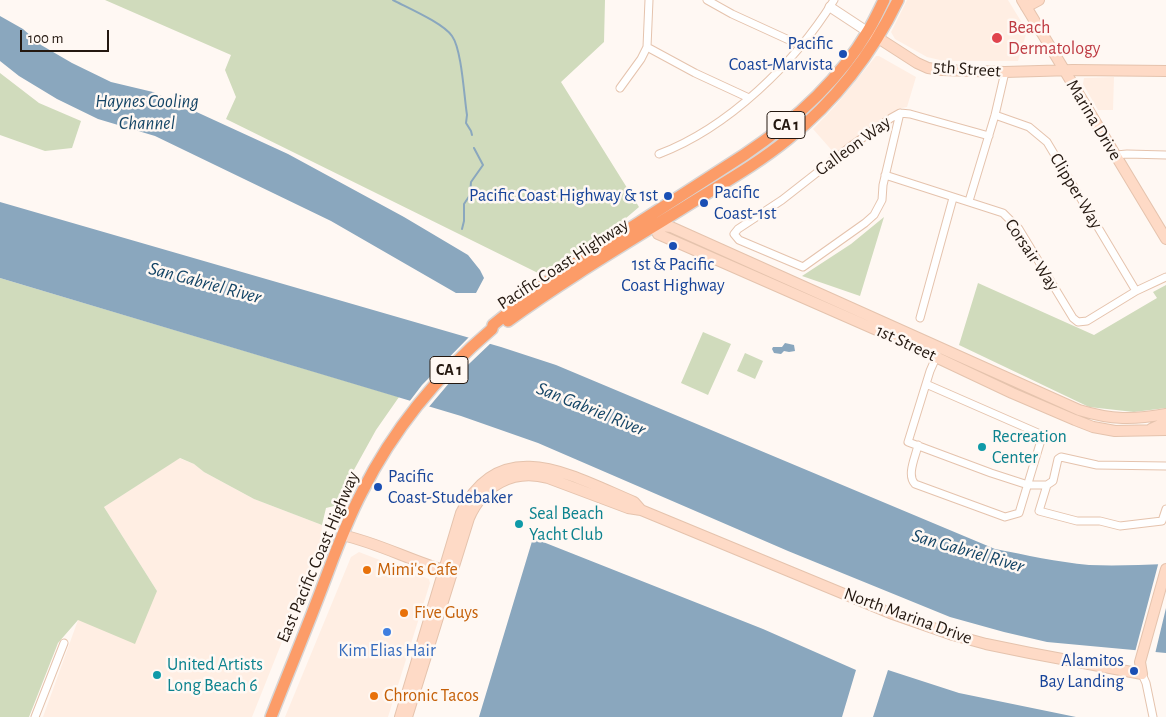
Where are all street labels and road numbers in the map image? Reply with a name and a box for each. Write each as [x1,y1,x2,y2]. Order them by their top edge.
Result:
street label: 5th Street [932,56,1002,82]
street label: Marina Drive [1061,76,1127,164]
street label: Galleon Way [811,111,895,181]
road number: CA 1 [767,112,805,138]
street label: Clipper Way [1045,149,1107,233]
street label: Pacific Coast Highway [493,214,633,314]
street label: Corsair Way [1000,215,1064,295]
street label: 1st Street [872,320,940,366]
road number: CA 1 [430,356,468,384]
street label: East Pacific Coast Highway [272,468,364,646]
street label: North Marina Drive [841,583,975,649]

